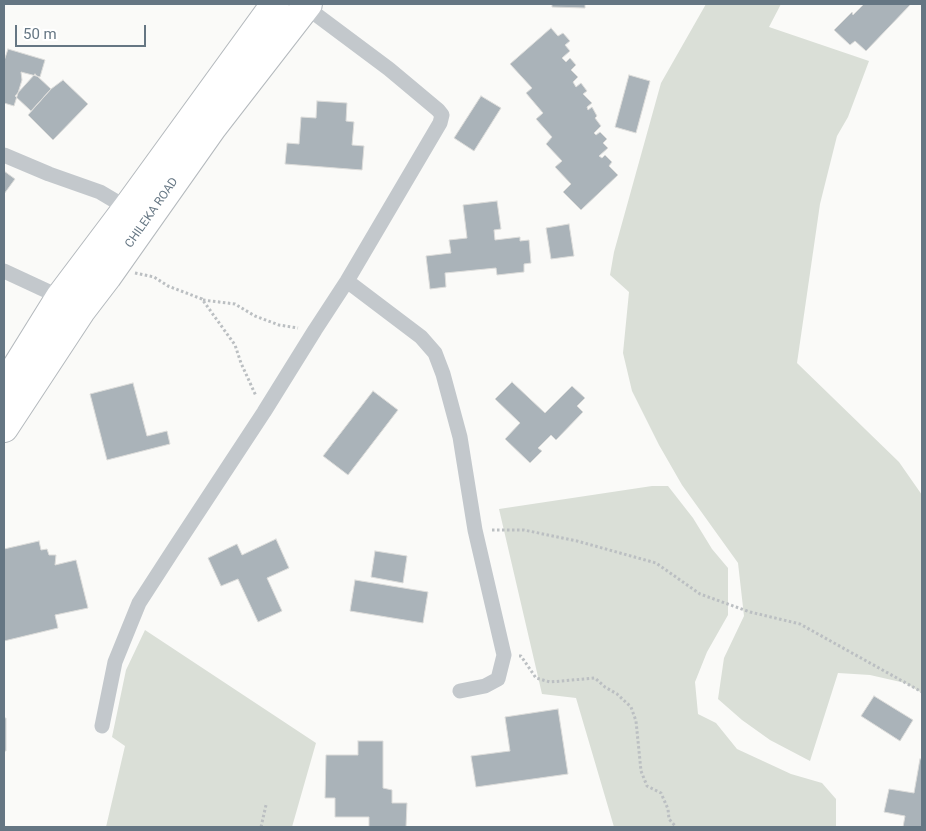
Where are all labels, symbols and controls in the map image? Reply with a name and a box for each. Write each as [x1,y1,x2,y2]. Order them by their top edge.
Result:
scale bar [18,15,149,47]
text: 50 m [23,25,57,43]
street label: CHILEKA ROAD [122,175,182,251]

